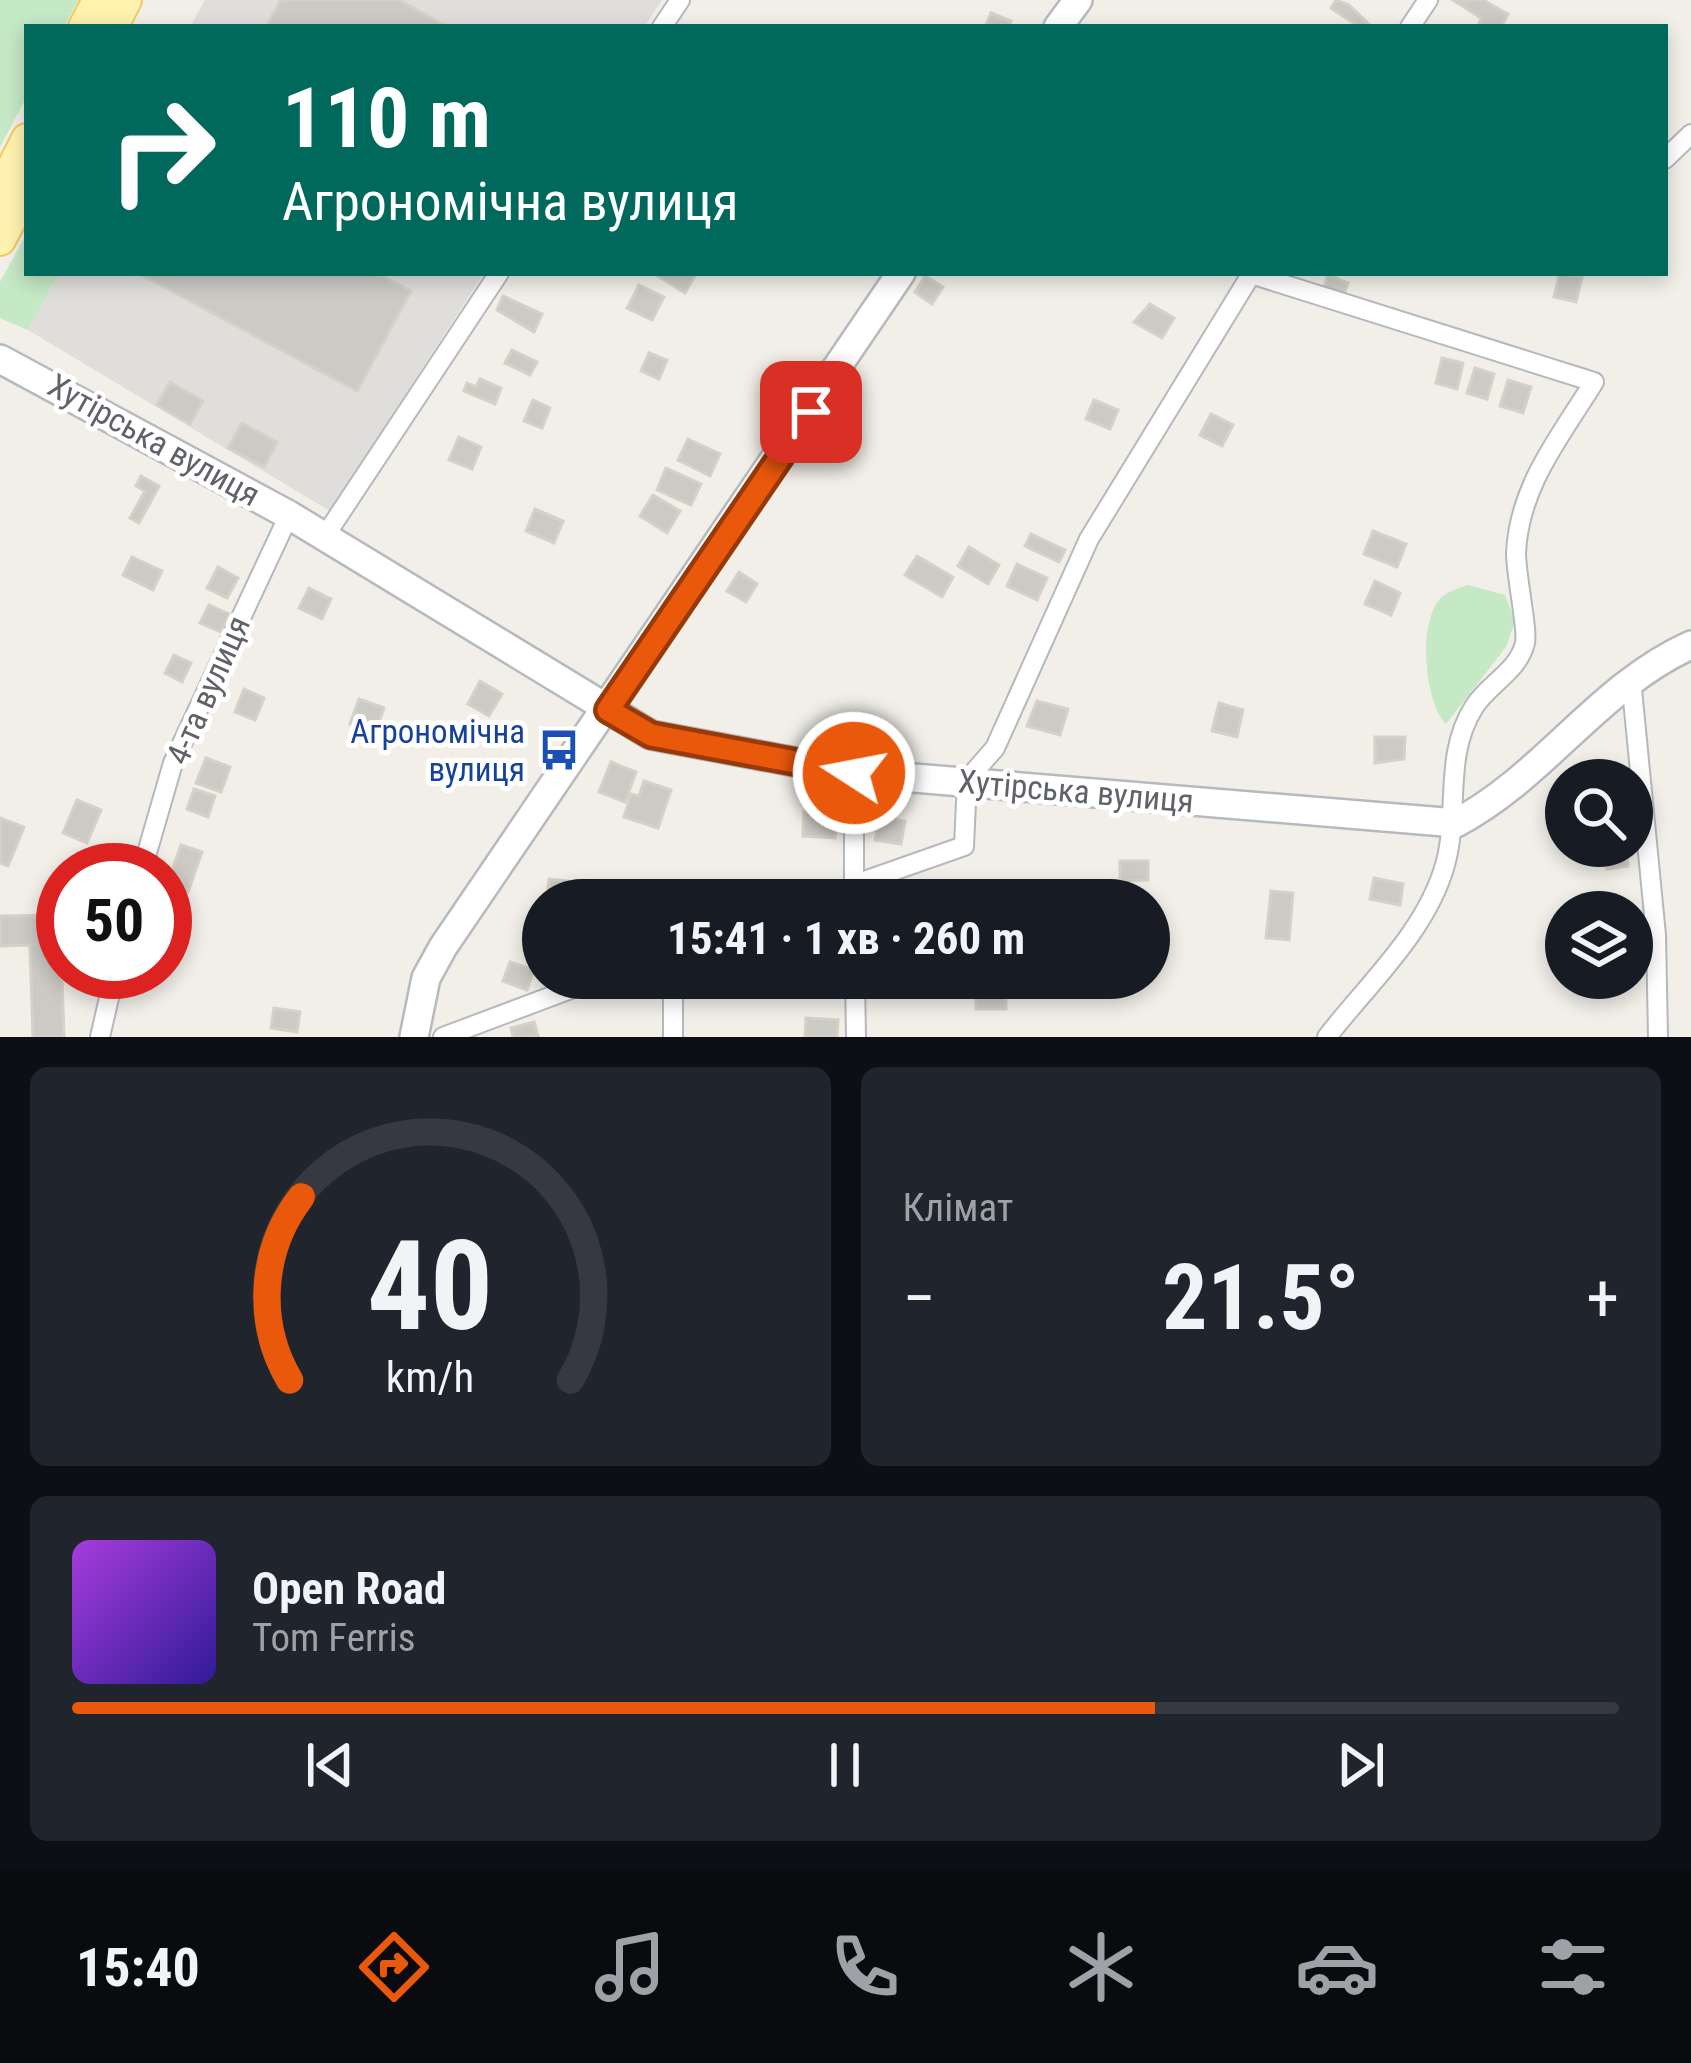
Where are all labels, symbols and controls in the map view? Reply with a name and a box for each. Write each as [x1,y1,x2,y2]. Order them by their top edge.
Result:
text: 110 m [282,69,491,168]
icon: right [84,72,240,228]
text: Агрономічна вулиця [282,170,739,233]
pin [760,361,862,463]
street label: Хутірська вулиця [41,366,267,514]
icon: arrive [778,379,844,445]
street label: 4-та вулиця [158,610,258,770]
position arrow [791,710,917,836]
place label: Агрономічна вулиця [350,712,525,789]
bus stop icon: Агрономічна вулиця [536,727,582,773]
map controls [1545,759,1653,999]
button: search [1545,759,1653,867]
street label: Хутірська вулиця [957,761,1195,821]
speed limit sign: 50 [36,843,192,999]
button: layers [1545,891,1653,999]
text: 15:41 · 1 хв · 260 m [667,912,1025,965]
text: Клімат [903,1185,1013,1231]
text: 40 [367,1213,493,1359]
text: 21.5° [1162,1246,1360,1351]
text: − [903,1260,936,1337]
text: + [1586,1260,1619,1337]
text: km/h [386,1351,474,1401]
text: Open Road [252,1562,446,1615]
text: Tom Ferris [252,1615,415,1661]
icon: previous [297,1732,363,1798]
icon: pause [812,1732,878,1798]
icon: next [1328,1732,1394,1798]
icon: directions [352,1925,436,2009]
icon: music [588,1925,672,2009]
icon: phone [823,1925,907,2009]
icon: climate [1059,1925,1143,2009]
icon: car [1295,1925,1379,2009]
icon: filters [1531,1925,1615,2009]
text: 15:40 [76,1936,200,1999]

